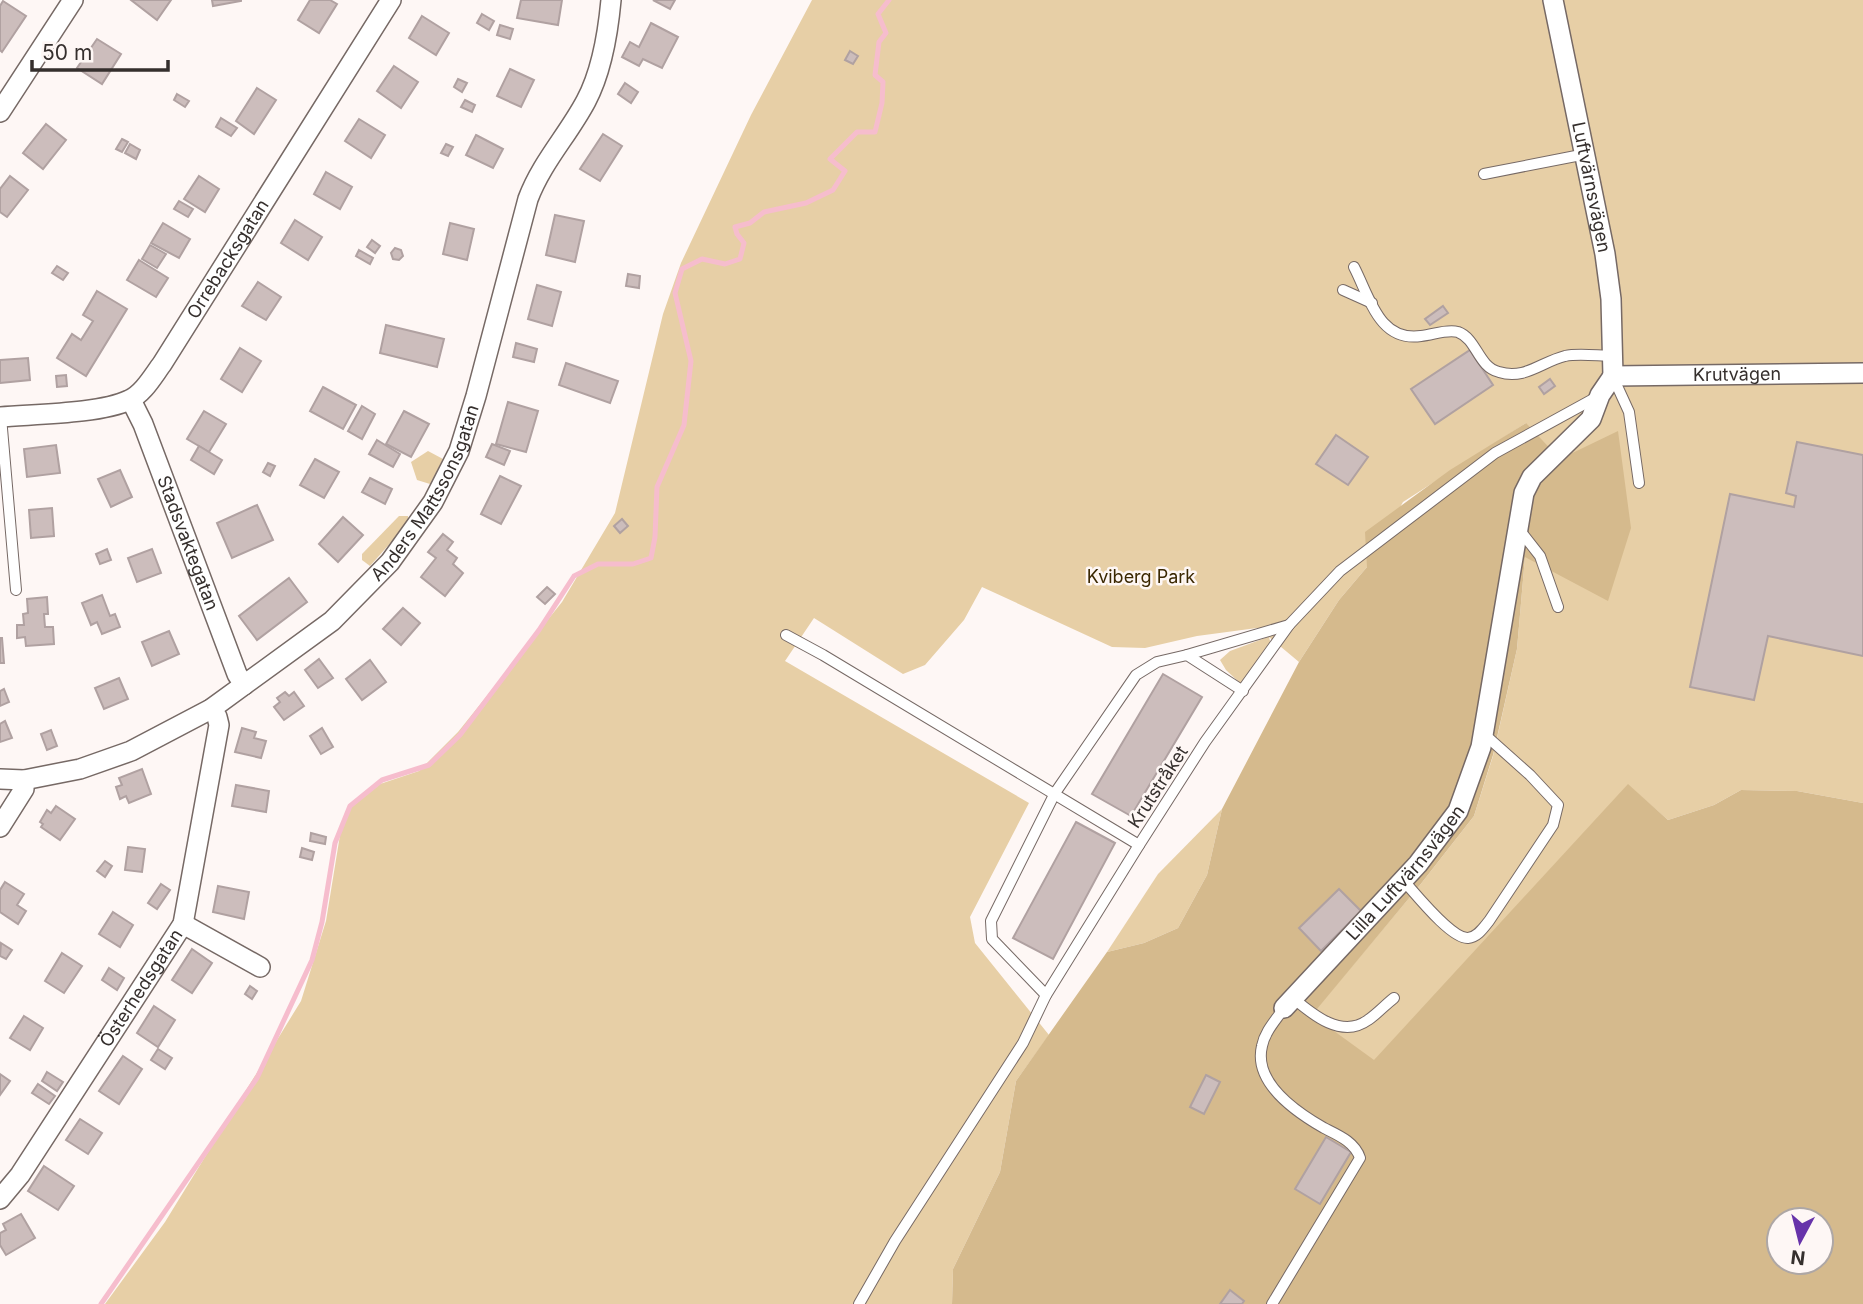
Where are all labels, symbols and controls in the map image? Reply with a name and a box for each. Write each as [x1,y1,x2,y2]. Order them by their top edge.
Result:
scale bar [32,28,168,72]
text: 50 m [42,40,92,65]
street label: Luftvärnsvägen [1568,120,1615,254]
street label: Orrebacksgatan [182,195,273,322]
street label: Krutvägen [1693,363,1781,385]
street label: Anders Mattssonsgatan [366,402,483,585]
street label: Stadsvaktegatan [153,473,223,613]
park label: Kviberg Park [1087,566,1195,587]
street label: Krutstråket [1123,742,1192,832]
street label: Lilla Luftvärnsvägen [1342,801,1469,944]
street label: Österhedsgatan [94,925,187,1051]
north arrow [1765,1206,1835,1276]
text: N [1789,1245,1807,1270]

